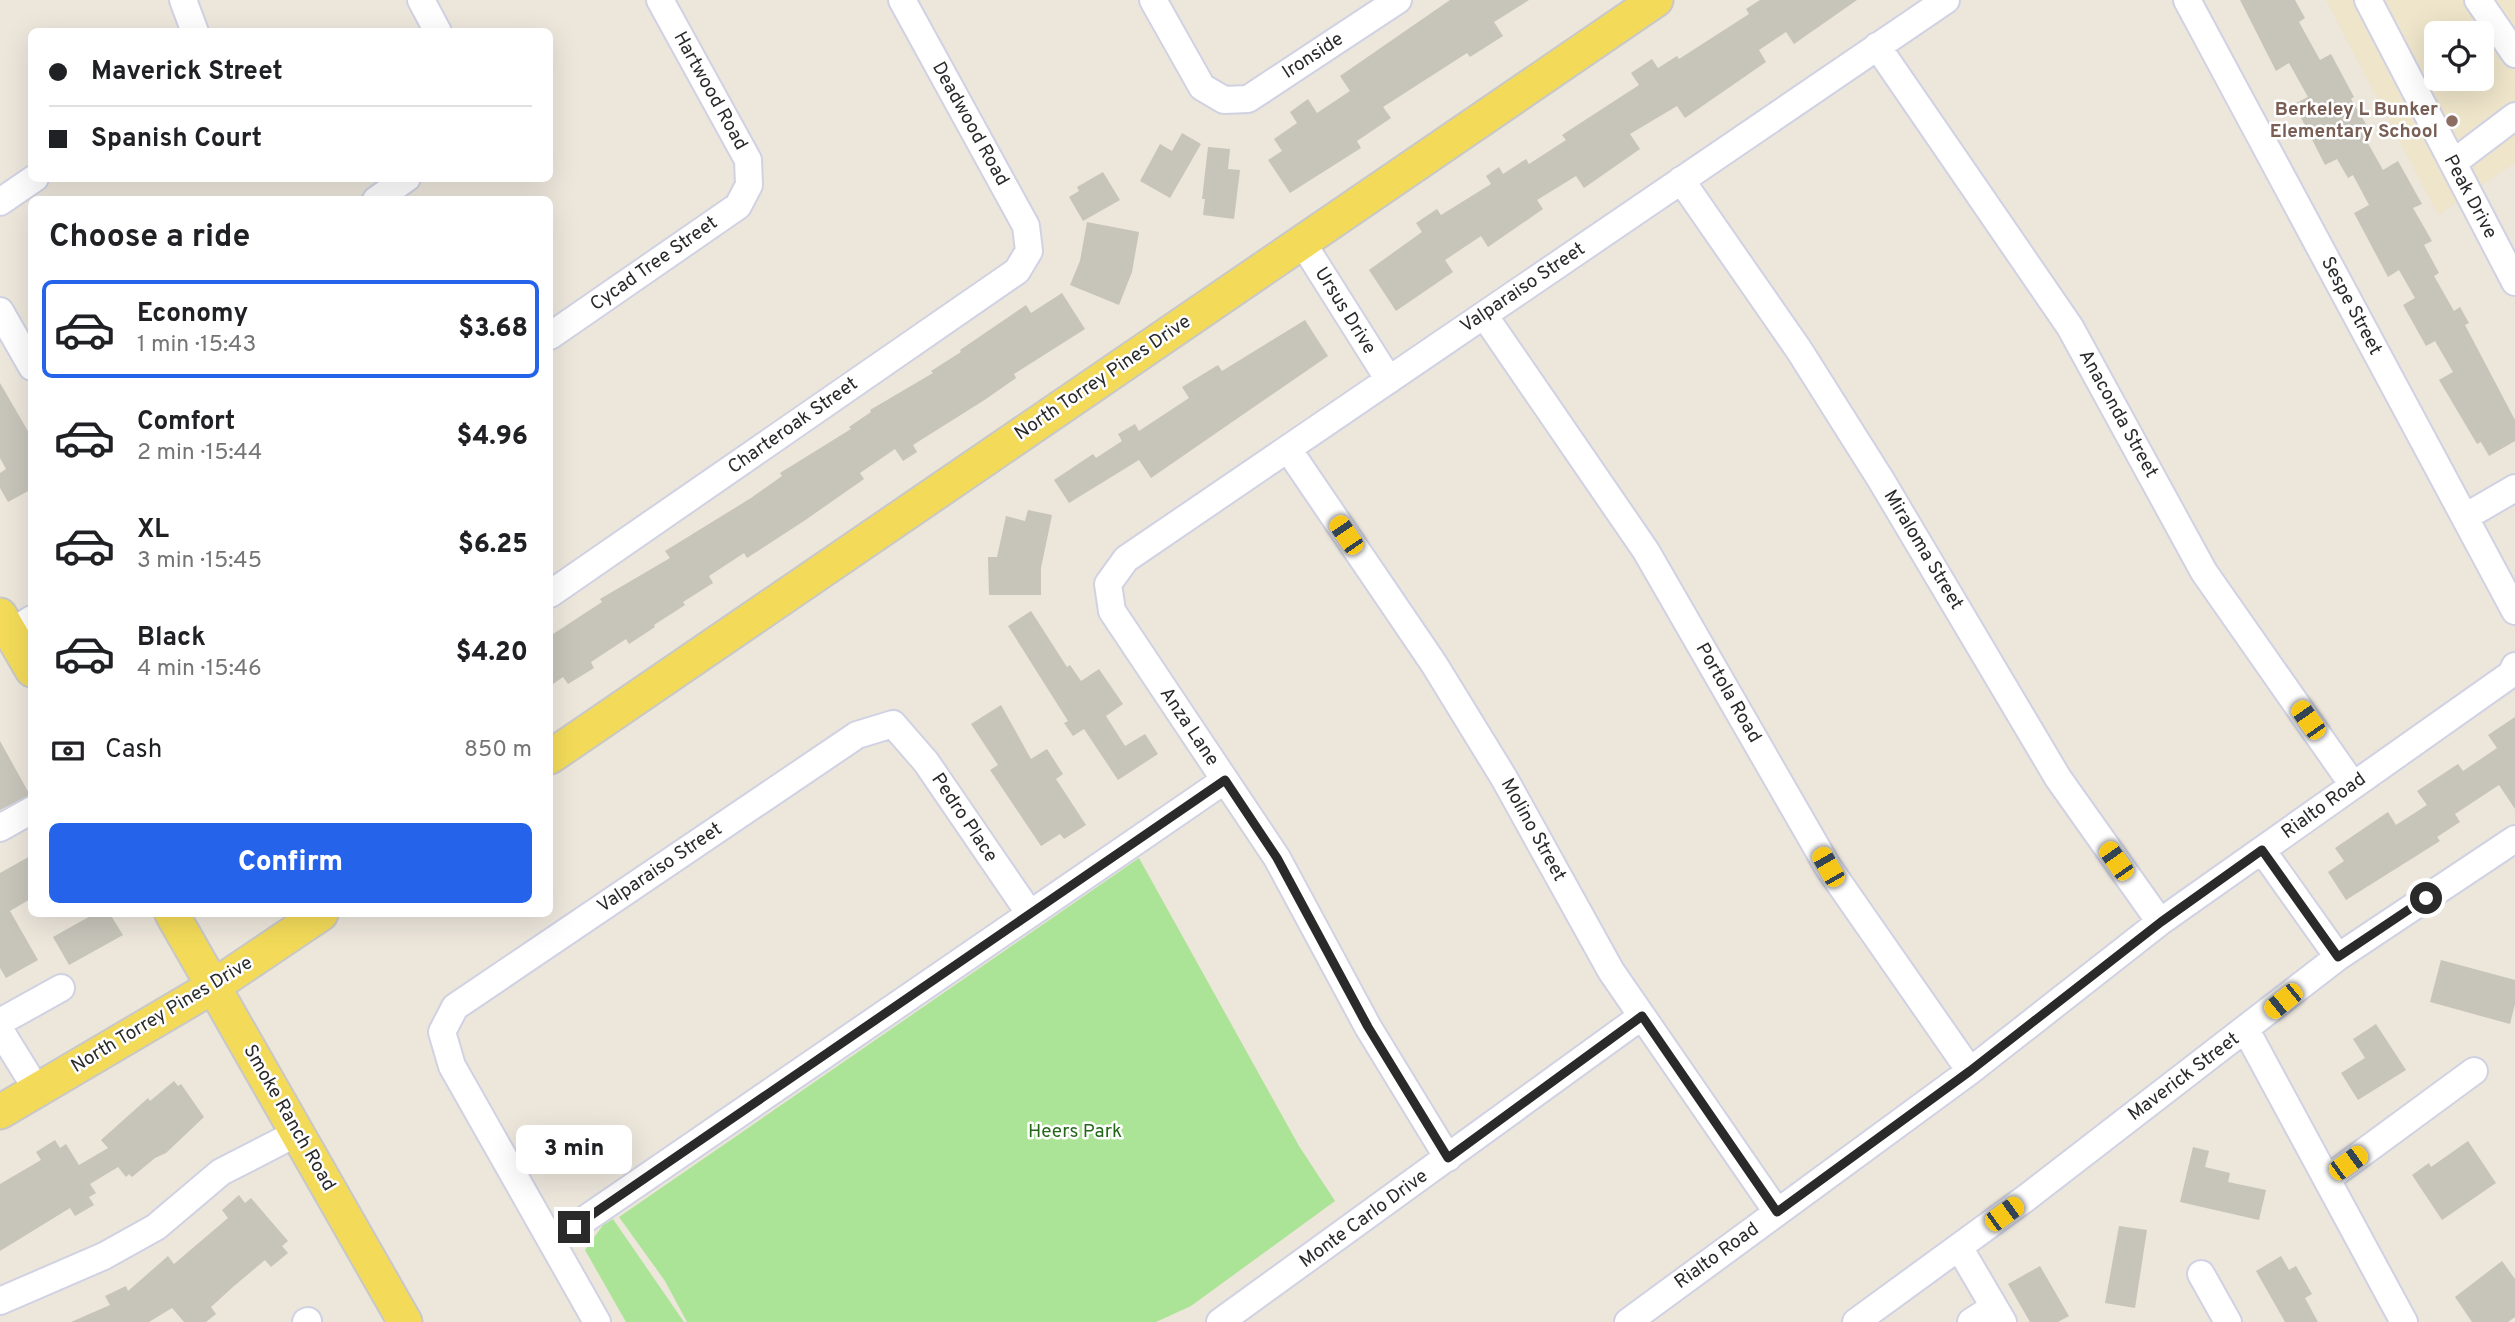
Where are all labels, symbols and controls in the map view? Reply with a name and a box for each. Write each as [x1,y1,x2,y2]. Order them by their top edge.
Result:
map controls [2424,21,2494,91]
button: locate [2424,21,2494,91]
street label: Ironside [1278,27,1348,85]
street label: Hartwood Road [668,28,752,154]
text: Maverick Street [91,56,283,89]
street label: Deadwood Road [926,58,1014,190]
place label: Berkeley L Bunker Elementary School [2270,98,2438,144]
marker: Berkeley L Bunker Elementary School [2444,113,2460,129]
text: Spanish Court [91,123,262,156]
street label: Peak Drive [2438,151,2502,243]
street label: Cycad Tree Street [586,211,722,317]
text: Choose a ride [49,218,250,258]
street label: Valparaiso Street [1456,237,1590,339]
street label: Sespe Street [2315,253,2387,359]
street label: Ursus Drive [1309,263,1381,359]
icon: car [53,298,116,361]
text: Economy [137,298,248,331]
street label: North Torrey Pines Drive [1010,310,1196,446]
text: $3.68 [458,313,528,346]
text: 1 min · 15:43 [137,331,256,360]
street label: Anaconda Street [2073,346,2163,482]
street label: Charteroak Street [723,372,863,480]
icon: car [53,406,116,469]
text: Comfort [137,406,235,439]
text: $4.96 [457,421,528,454]
text: 2 min · 15:44 [137,439,262,468]
street label: Miraloma Street [1878,486,1968,614]
car [1326,512,1367,558]
icon: car [53,514,116,577]
text: XL [137,514,169,547]
text: $6.25 [458,529,528,562]
text: 3 min · 15:45 [137,547,262,576]
icon: car [53,622,116,685]
text: Black [137,622,206,655]
text: $4.20 [456,637,528,670]
street label: Portola Road [1690,639,1766,747]
text: 4 min · 15:46 [137,655,262,684]
street label: Anza Lane [1154,683,1224,771]
car [2288,697,2329,743]
icon: cash [49,732,87,770]
text: Cash [105,734,162,767]
text: 850 m [464,736,532,765]
street label: Rialto Road [2277,767,2371,845]
street label: Pedro Place [925,769,1003,867]
street label: Molino Street [1495,774,1571,886]
street label: Valparaiso Street [593,817,727,919]
button: Confirm [49,823,532,903]
car [2096,838,2137,884]
car [1809,844,1848,890]
route start [2410,882,2442,914]
street label: North Torrey Pines Drive [67,951,257,1079]
car [2261,980,2306,1022]
street label: Maverick Street [2124,1027,2244,1127]
street label: Smoke Ranch Road [237,1041,341,1195]
park label: Heers Park [1028,1120,1122,1144]
callout: 3 min [516,1126,632,1174]
text: 3 min [544,1135,604,1164]
car [2325,1142,2372,1184]
street label: Monte Carlo Drive [1295,1164,1433,1274]
car [1981,1193,2028,1235]
route end [558,1211,590,1243]
street label: Rialto Road [1670,1217,1764,1295]

